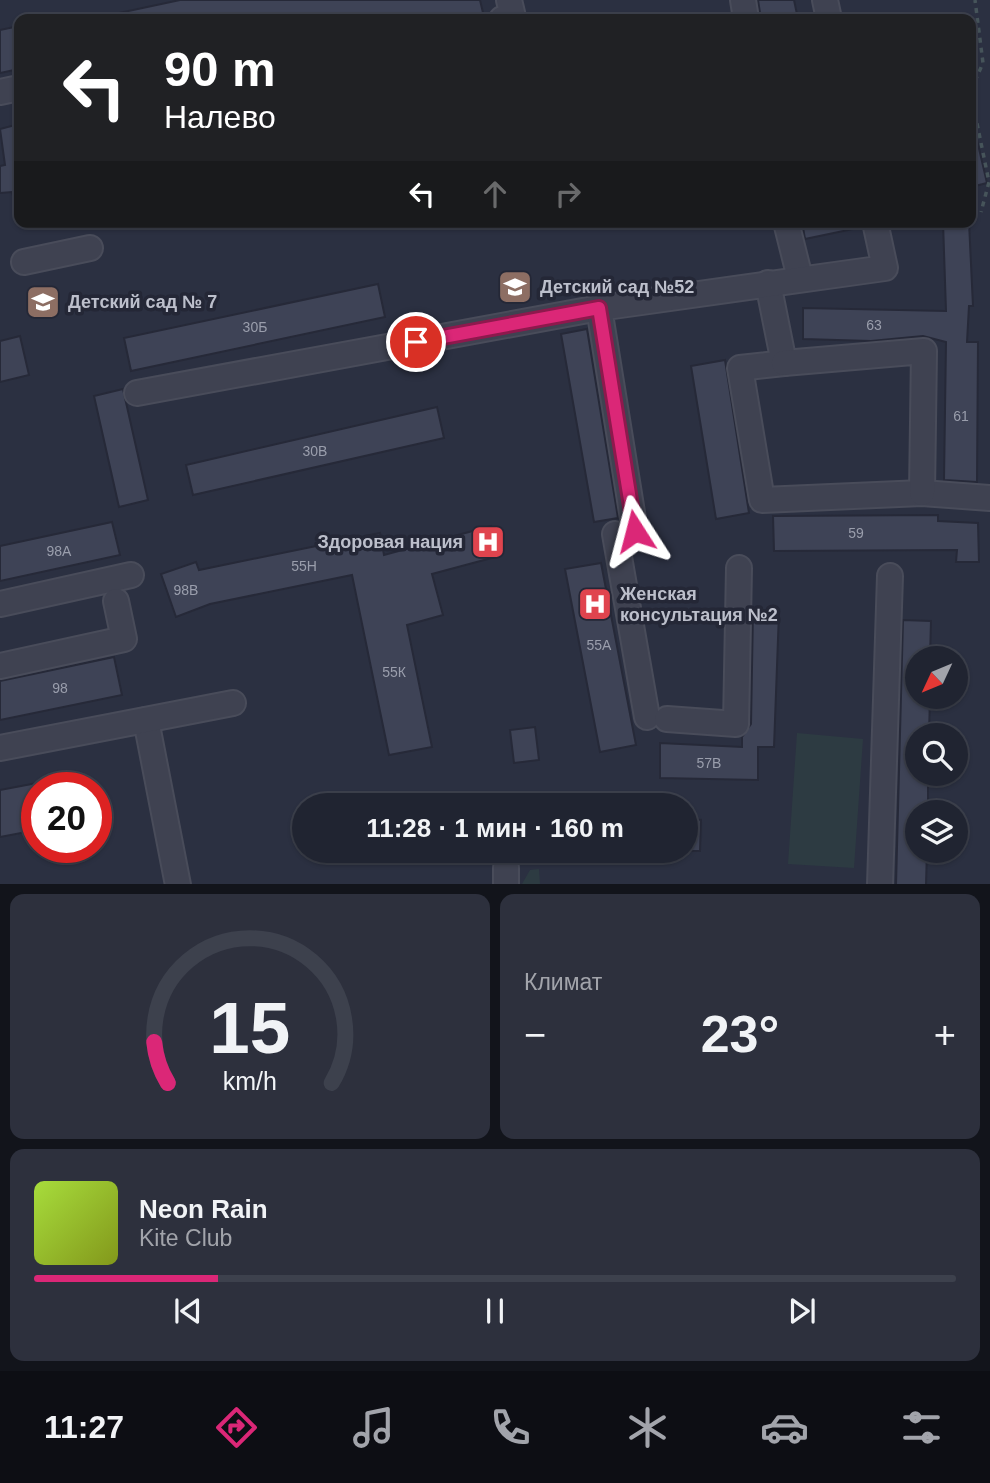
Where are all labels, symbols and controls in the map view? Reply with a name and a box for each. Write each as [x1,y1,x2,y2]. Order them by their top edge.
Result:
icon: left [49,42,140,133]
text: 90 m [164,42,276,96]
text: Налево [164,99,276,135]
icon: left [403,175,441,213]
icon: ahead [476,175,514,213]
icon: right [549,175,587,213]
school or university icon: Детский сад №52 [496,268,534,306]
place label: Детский сад №52 [540,277,694,297]
school or university icon: Детский сад № 7 [24,283,62,321]
place label: Детский сад № 7 [68,292,217,312]
pin [386,312,446,372]
house number: 63 [866,317,882,333]
house number: 30Б [243,319,267,335]
icon: arrive [397,323,435,361]
house number: 61 [953,408,969,424]
house number: 30В [303,443,327,459]
position arrow [598,494,672,568]
hospital icon: Здоровая нация [469,523,507,561]
house number: 59 [848,525,864,541]
place label: Здоровая нация [317,532,463,552]
house number: 98А [47,543,72,559]
house number: 55Н [291,558,317,574]
house number: 98В [174,582,198,598]
place label: Женская консультация №2 [619,584,778,625]
hospital icon: Женская консультация №2 [576,585,614,623]
house number: 55А [587,637,612,653]
north arrow [905,646,968,709]
map controls [905,646,968,863]
house number: 55К [382,664,407,680]
house number: 98 [52,680,68,696]
button: search [905,723,968,786]
house number: 57В [697,755,721,771]
speed limit sign: 20 [21,772,112,863]
button: layers [905,800,968,863]
text: 11:28 · 1 мин · 160 m [366,813,624,843]
text: Климат [524,969,602,995]
text: 15 [210,987,290,1068]
text: 23° [701,1005,779,1063]
text: − [524,1014,546,1056]
text: + [934,1014,956,1056]
text: km/h [223,1066,277,1094]
text: Neon Rain [139,1194,268,1224]
text: Kite Club [139,1225,232,1251]
icon: previous [169,1292,207,1330]
icon: pause [476,1292,514,1330]
icon: next [783,1292,821,1330]
icon: directions [212,1403,261,1452]
icon: music [349,1403,398,1452]
icon: phone [486,1403,535,1452]
icon: climate [623,1403,672,1452]
icon: car [760,1403,809,1452]
icon: filters [897,1403,946,1452]
text: 11:27 [44,1409,124,1445]

